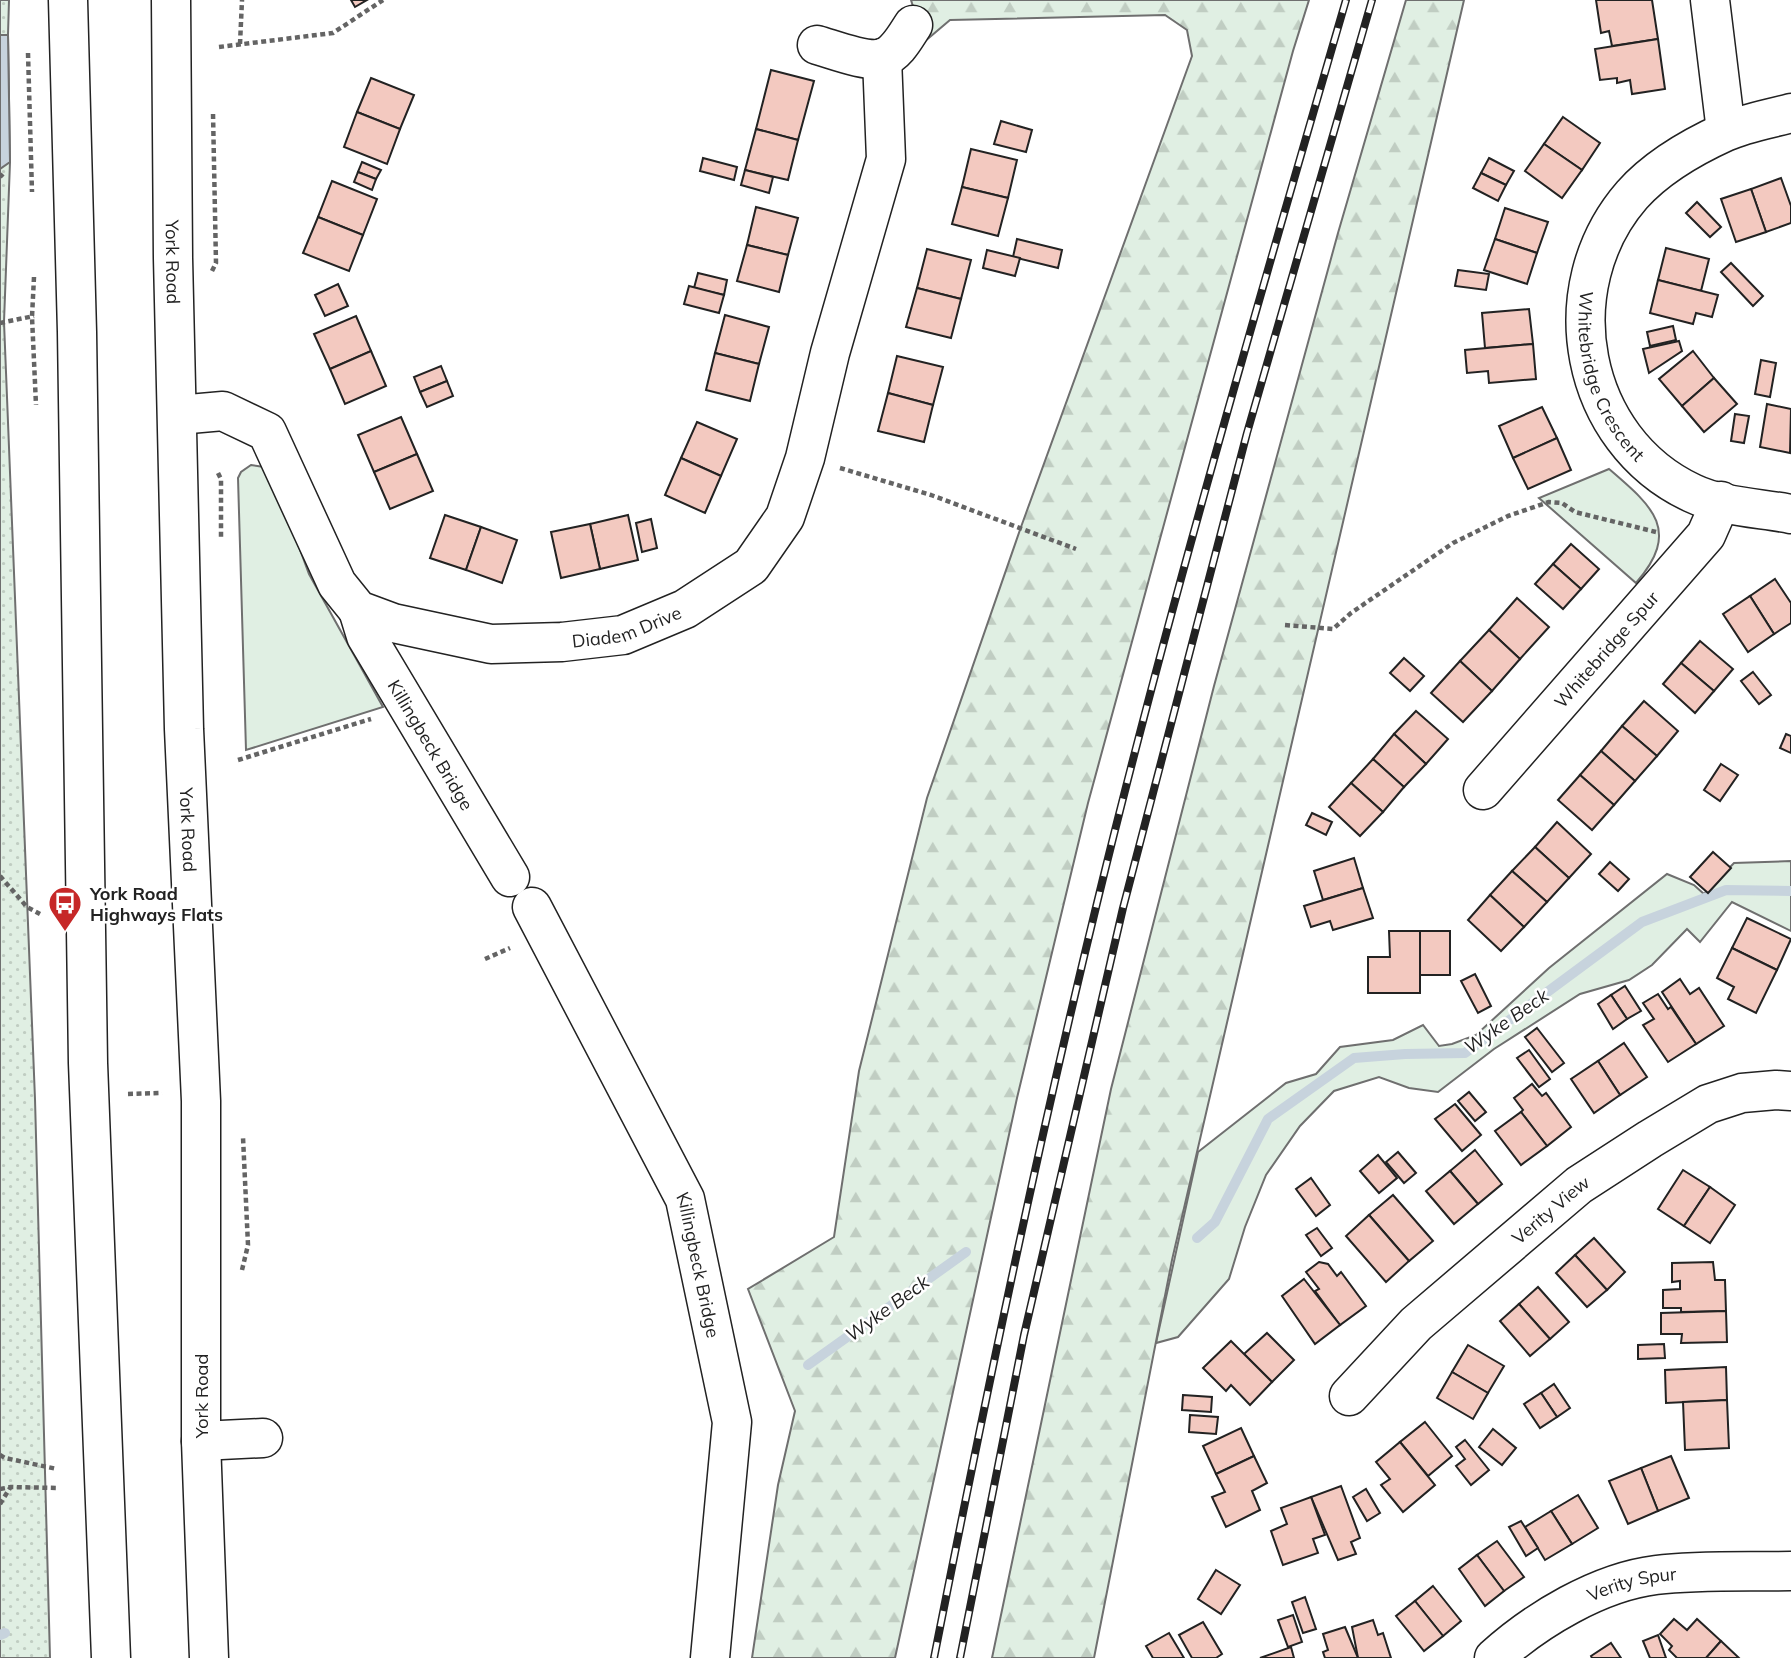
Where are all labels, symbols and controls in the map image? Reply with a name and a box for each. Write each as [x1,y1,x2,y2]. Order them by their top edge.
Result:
street label: York Road [161,219,186,304]
street label: Whitebridge Crescent [1574,290,1650,466]
street label: Whitebridge Spur [1549,586,1664,712]
street label: Diadem Drive [571,600,685,652]
street label: Killingbeck Bridge [383,675,479,814]
street label: York Road [175,786,202,872]
place label: York Road Highways Flats [89,882,223,926]
bus stop icon: York Road Highways Flats [46,884,84,933]
water label: Wyke Beck [1459,982,1554,1059]
street label: Verity View [1507,1170,1594,1249]
street label: Killingbeck Bridge [672,1188,725,1340]
water label: Wyke Beck [840,1269,935,1347]
street label: York Road [190,1354,213,1439]
street label: Verity Spur [1583,1562,1677,1606]

